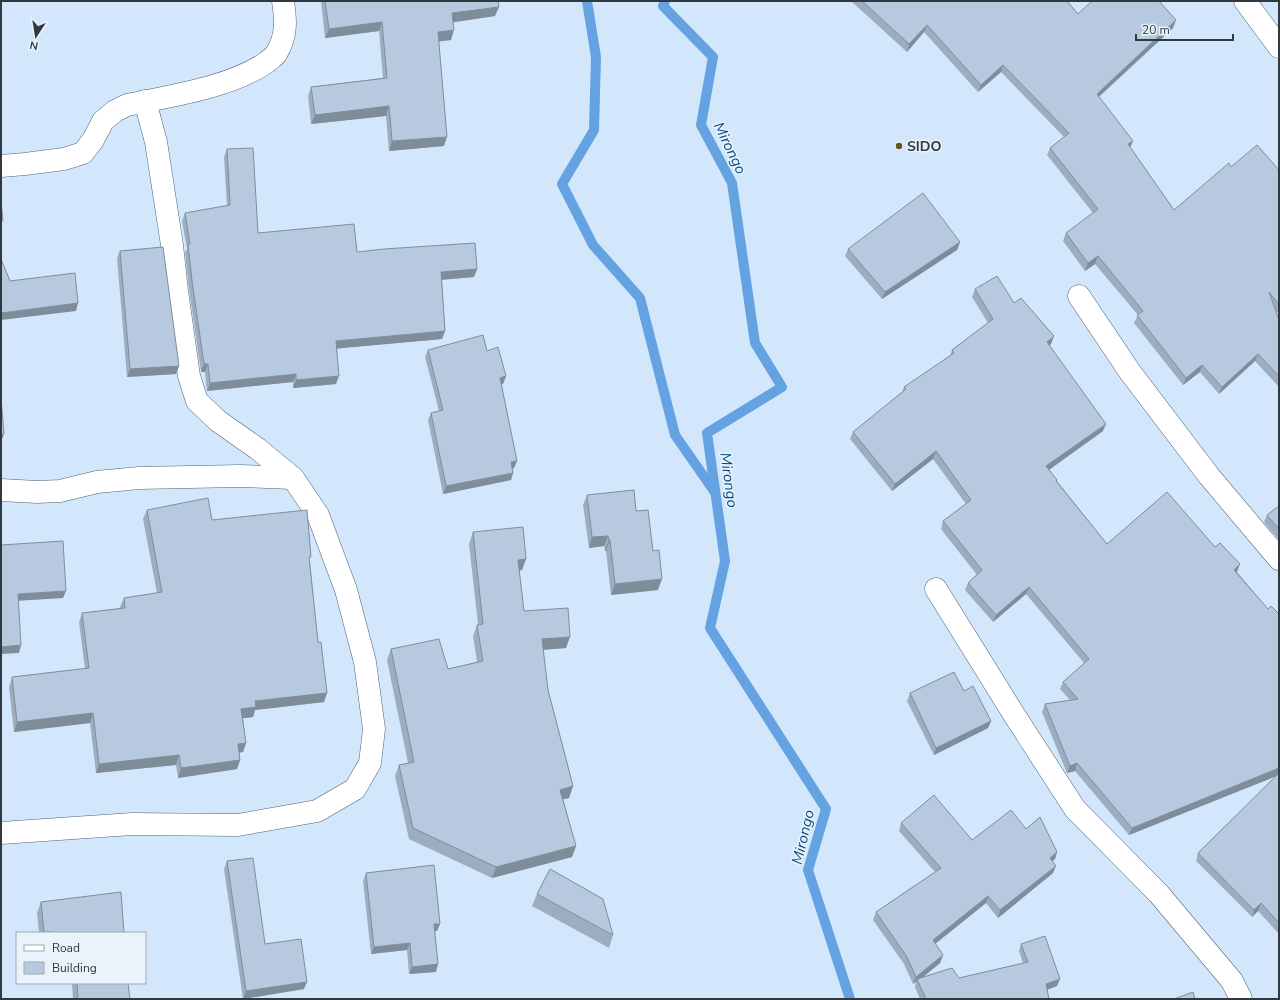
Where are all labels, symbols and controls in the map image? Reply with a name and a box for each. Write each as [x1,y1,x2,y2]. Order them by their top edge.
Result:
north arrow [16,16,56,56]
scale bar [1136,16,1233,42]
text: 20 m [1142,22,1170,38]
text: N [28,37,40,53]
water label: Mirongo [709,119,751,177]
place label: SIDO [907,137,941,156]
marker: SIDO [894,141,904,151]
water label: Mirongo [715,451,743,509]
water label: Mirongo [787,808,819,866]
legend [16,932,146,984]
text: Road [52,940,80,956]
text: Building [52,960,97,976]

